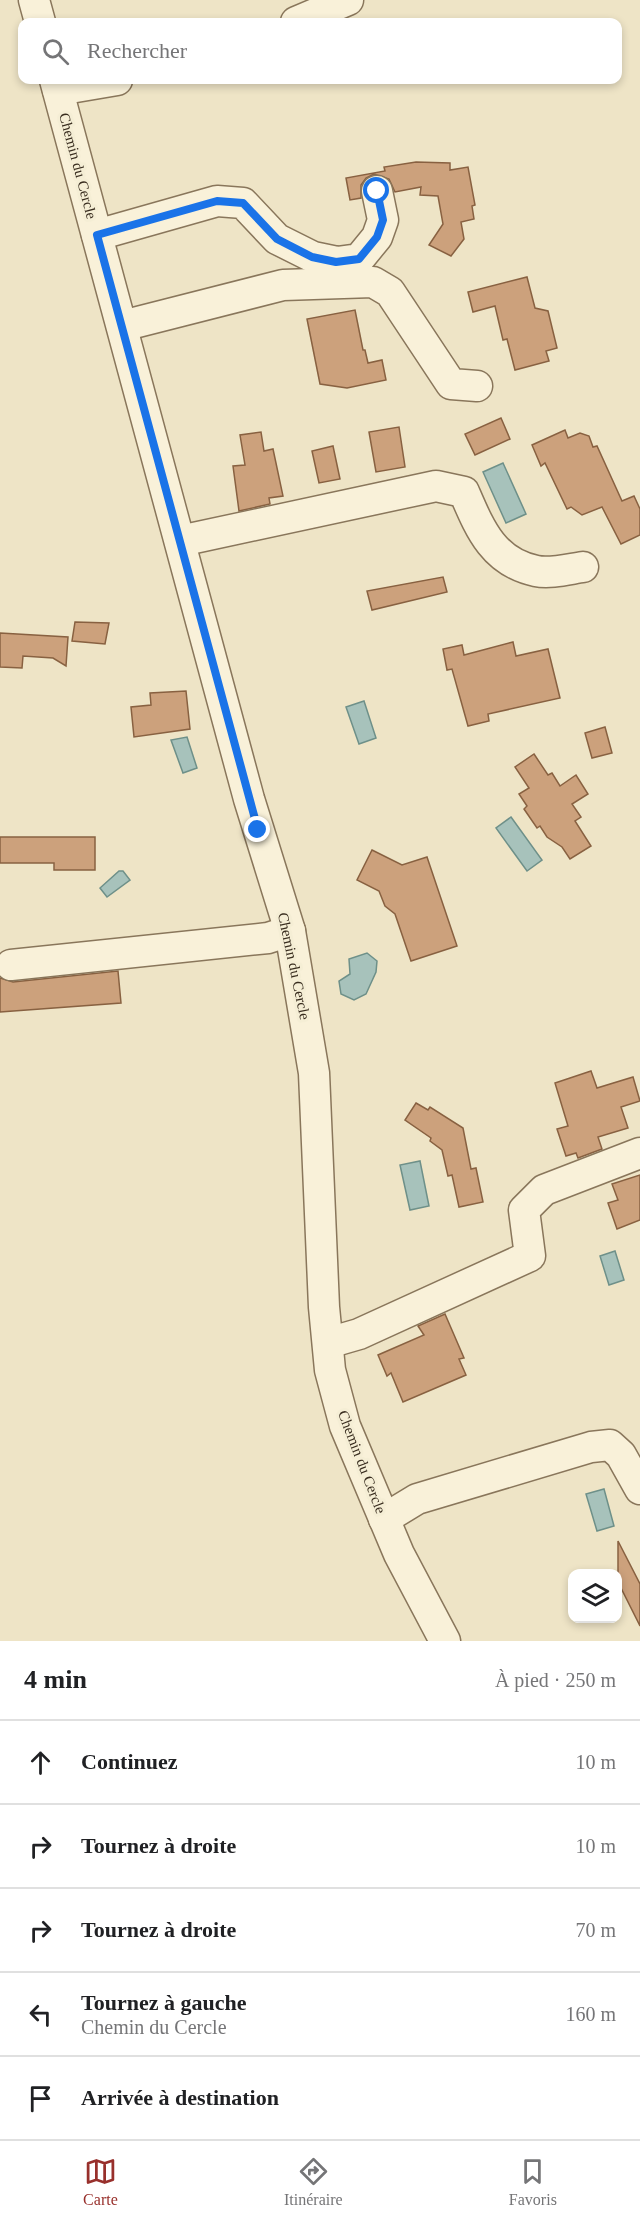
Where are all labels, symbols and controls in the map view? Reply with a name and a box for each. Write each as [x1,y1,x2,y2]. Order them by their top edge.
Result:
search box [18,18,622,84]
icon: search [39,35,72,68]
text: Rechercher [87,38,187,63]
street label: Chemin du Cercle [56,111,100,221]
route start [363,177,389,203]
route end [244,816,270,842]
street label: Chemin du Cercle [275,911,313,1021]
street label: Chemin du Cercle [335,1408,389,1516]
map controls [568,1569,622,1623]
button: layers [568,1569,622,1623]
text: 4 min [24,1665,87,1694]
text: À pied · 250 m [495,1669,616,1691]
icon: ahead [24,1746,57,1779]
text: Continuez [81,1749,178,1774]
text: 10 m [575,1751,616,1773]
icon: right [24,1830,57,1863]
text: Tournez à droite [81,1833,236,1858]
text: 10 m [575,1835,616,1857]
icon: right [24,1914,57,1947]
text: Tournez à droite [81,1917,236,1942]
text: 70 m [575,1919,616,1941]
text: Tournez à gauche [81,1990,246,2015]
icon: left [24,1998,57,2031]
text: 160 m [565,2003,616,2025]
text: Chemin du Cercle [81,2016,227,2038]
icon: arrive [24,2082,57,2115]
text: Arrivée à destination [81,2085,279,2110]
tab: Carte [83,2155,118,2209]
tab: Itinéraire [284,2155,343,2209]
tab: Favoris [509,2155,557,2209]

